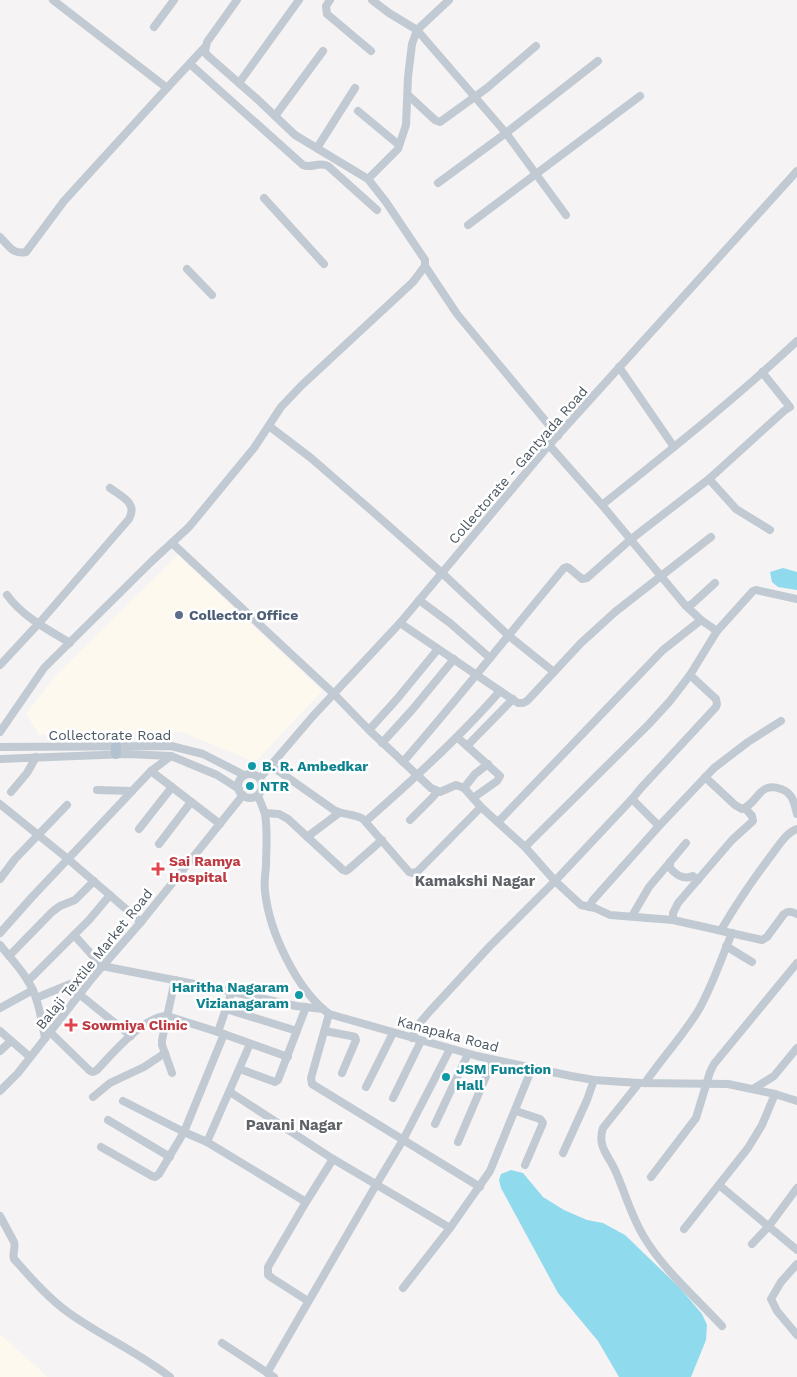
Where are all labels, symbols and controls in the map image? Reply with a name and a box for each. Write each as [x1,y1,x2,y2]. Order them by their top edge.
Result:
street label: Collectorate - Gantyada Road [445,383,591,547]
place label: Collector Office [189,607,298,623]
marker: Collector Office [173,609,185,621]
street label: Collectorate Road [49,727,171,743]
place label: B. R. Ambedkar [262,758,368,774]
marker: B. R. Ambedkar [246,760,258,772]
place label: NTR [260,778,290,794]
marker: NTR [244,780,256,792]
place label: Sai Ramya Hospital [169,853,242,885]
marker: Sai Ramya Hospital [151,862,165,876]
district label: Kamakshi Nagar [415,872,536,890]
street label: Balaji Textile Market Road [32,886,156,1032]
place label: Haritha Nagaram Vizianagaram [172,979,289,1011]
marker: Haritha Nagaram Vizianagaram [293,989,305,1001]
street label: Kanapaka Road [395,1013,501,1055]
place label: Sowmiya Clinic [82,1017,188,1033]
marker: Sowmiya Clinic [64,1018,78,1032]
place label: JSM Function Hall [456,1061,551,1093]
marker: JSM Function Hall [440,1071,452,1083]
district label: Pavani Nagar [246,1116,343,1134]

